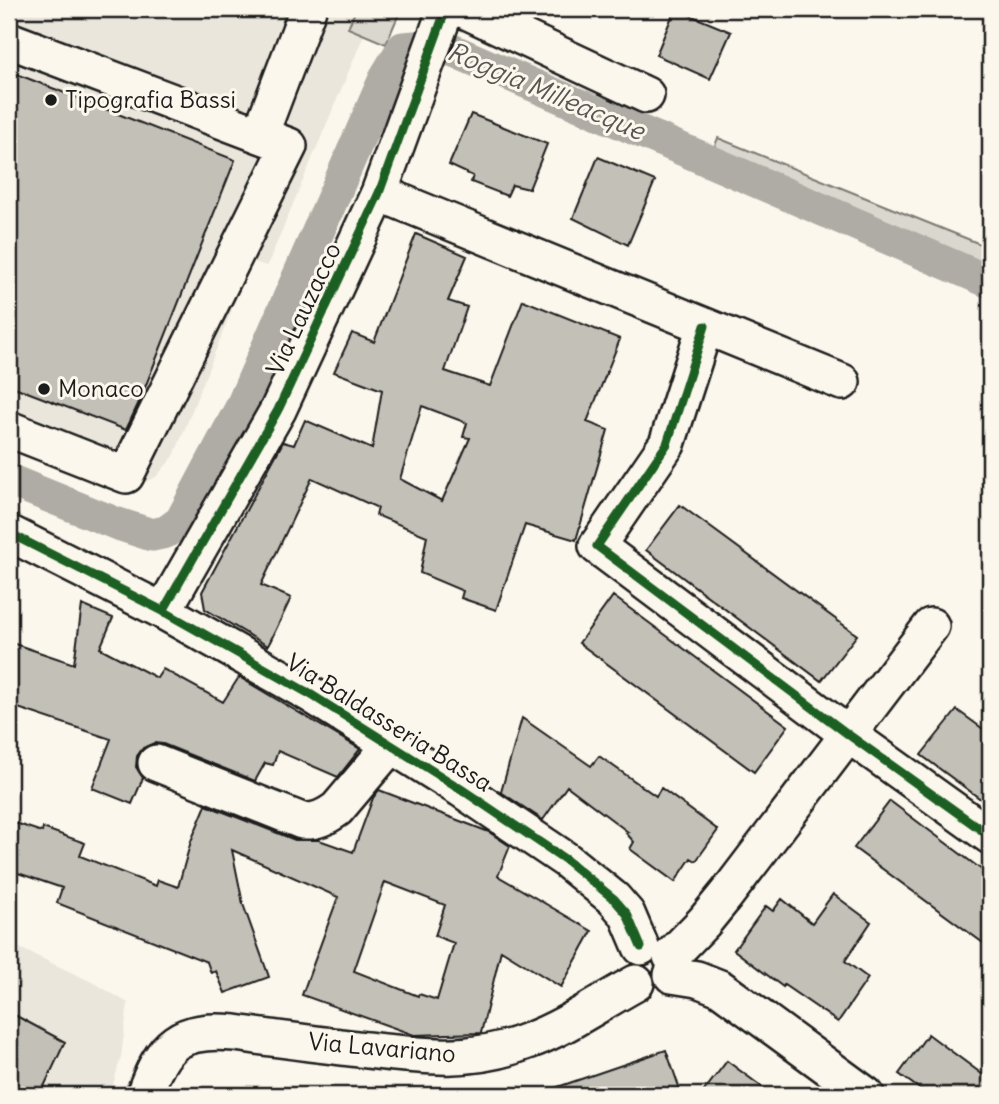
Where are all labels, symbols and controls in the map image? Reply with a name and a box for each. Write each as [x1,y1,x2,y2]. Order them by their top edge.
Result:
water label: Roggia Milleacque [443,34,651,148]
place label: Tipografia Bassi [65,84,236,114]
marker: Tipografia Bassi [43,92,59,108]
street label: Via Lauzacco [259,238,347,380]
place label: Monaco [58,373,144,403]
marker: Monaco [36,381,52,397]
street label: Via Baldasseria Bassa [281,647,498,798]
street label: Via Lavariano [307,1026,457,1068]

